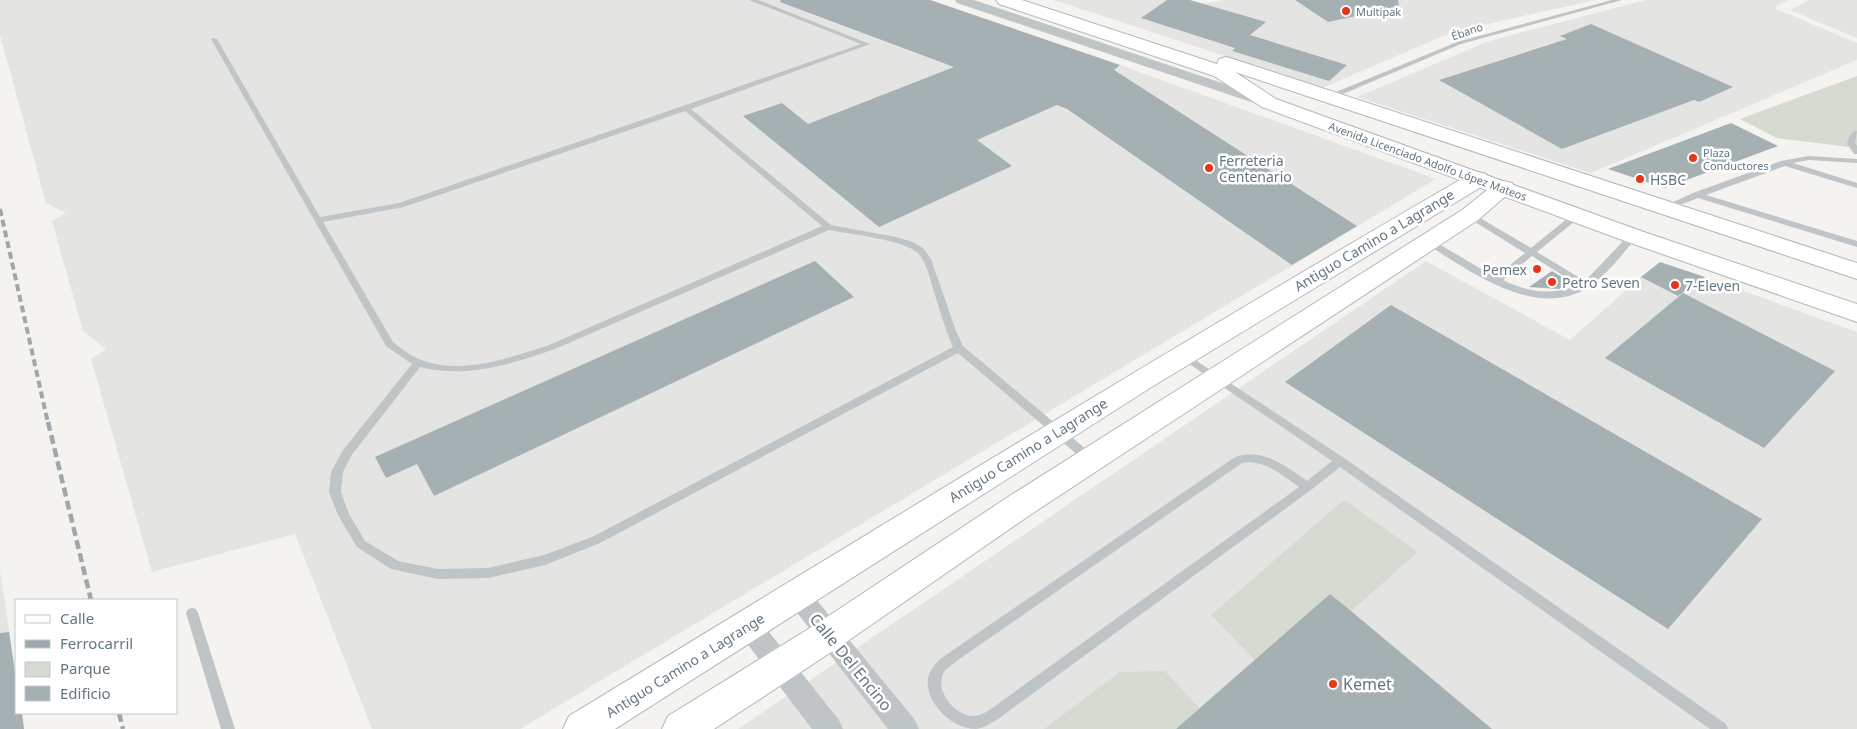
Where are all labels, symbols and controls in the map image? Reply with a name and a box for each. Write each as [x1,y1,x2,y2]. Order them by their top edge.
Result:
place label: Multipak [1356,4,1401,19]
marker: Multipak [1340,5,1352,17]
street label: Ébano [1449,19,1485,43]
street label: Avenida Licenciado Adolfo López Mateos [1327,118,1529,204]
place label: Plaza Conductores [1703,145,1769,173]
place label: Ferreteria Centenario [1219,151,1292,186]
marker: Plaza Conductores [1687,152,1699,164]
marker: Ferreteria Centenario [1203,162,1215,174]
place label: HSBC [1650,170,1686,189]
marker: HSBC [1634,173,1646,185]
street label: Antiguo Camino a Lagrange [1290,185,1458,295]
place label: Pemex [1483,260,1528,279]
marker: Pemex [1531,263,1543,275]
place label: Petro Seven [1562,273,1640,292]
marker: Petro Seven [1546,276,1558,288]
place label: 7-Eleven [1685,276,1740,295]
marker: 7-Eleven [1669,279,1681,291]
street label: Antiguo Camino a Lagrange [945,393,1111,507]
legend [15,599,178,714]
text: Calle [60,608,94,628]
street label: Antiguo Camino a Lagrange [602,608,768,722]
street label: Calle Del Encino [805,609,897,715]
text: Ferrocarril [60,633,133,653]
text: Parque [60,658,110,678]
place label: Kemet [1343,673,1392,695]
marker: Kemet [1327,678,1339,690]
text: Edificio [60,683,111,703]

